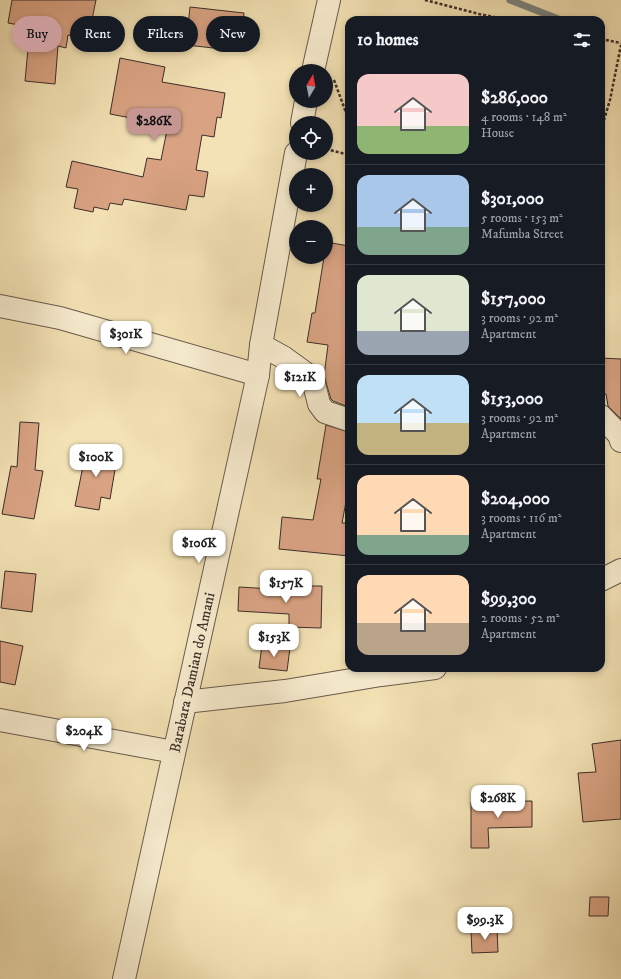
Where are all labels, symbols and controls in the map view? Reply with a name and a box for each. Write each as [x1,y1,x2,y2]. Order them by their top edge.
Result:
chip: Buy [12,16,62,52]
chip: Rent [70,16,125,52]
chip: Filters [133,16,198,52]
chip: New [206,16,260,52]
text: 10 homes [357,29,419,51]
icon: filters [571,29,593,51]
north arrow [289,64,333,108]
map controls [289,64,333,264]
text: $286,000 [481,87,548,109]
icon: home [389,90,437,138]
pin: $286K [126,108,182,142]
text: 4 rooms · 148 m² [481,109,567,125]
text: $286K [136,113,172,129]
button: locate [289,116,333,160]
text: House [481,125,514,141]
button: + [289,168,333,212]
text: $301,000 [481,188,544,210]
icon: home [389,191,437,239]
text: 5 rooms · 153 m² [481,210,563,226]
button: − [289,220,333,264]
text: Mafumba Street [481,226,564,242]
text: $157,000 [481,288,546,310]
icon: home [389,291,437,339]
text: 3 rooms · 92 m² [481,310,558,326]
pin: $301K [98,321,154,355]
text: $301K [110,326,142,342]
text: Apartment [481,326,536,342]
pin: $121K [272,364,328,398]
text: $121K [284,369,316,385]
text: $153,000 [481,388,543,410]
icon: home [389,391,437,439]
text: 3 rooms · 92 m² [481,410,558,426]
text: Apartment [481,426,536,442]
pin: $100K [68,444,124,478]
text: $100K [79,449,113,465]
text: $204,000 [481,488,550,510]
icon: home [389,491,437,539]
text: 3 rooms · 116 m² [481,510,562,526]
text: Apartment [481,526,536,542]
pin: $106K [171,530,227,564]
text: $106K [182,535,216,551]
pin: $157K [258,570,314,604]
text: $157K [269,575,303,591]
text: $99,300 [481,588,536,610]
street label: Barabara Damian do Amani [165,590,219,754]
icon: home [389,591,437,639]
text: 2 rooms · 52 m² [481,610,560,626]
pin: $153K [246,624,302,658]
text: Apartment [481,626,536,642]
text: $153K [258,629,290,645]
pin: $204K [56,718,112,752]
text: $204K [65,723,103,739]
pin: $268K [470,785,526,819]
text: $268K [480,790,516,806]
pin: $99.3K [452,907,518,941]
text: $99.3K [466,912,504,928]

